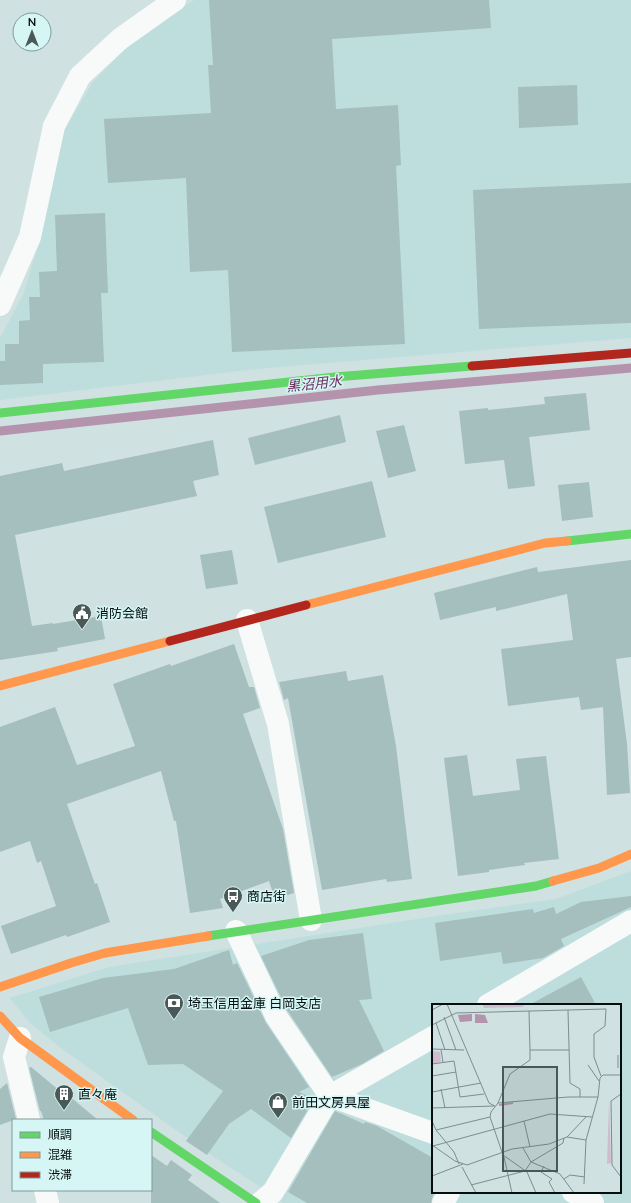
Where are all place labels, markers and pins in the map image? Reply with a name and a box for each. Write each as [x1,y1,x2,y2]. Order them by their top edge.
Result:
public building icon: 消防会館 [71,602,93,630]
place label: 消防会館 [96,605,148,621]
bus stop icon: 商店街 [222,885,244,913]
place label: 商店街 [247,888,286,904]
bank icon: 埼玉信用金庫 白岡支店 [163,992,185,1020]
place label: 埼玉信用金庫 白岡支店 [188,995,321,1011]
building icon: 直々庵 [53,1083,75,1111]
place label: 直々庵 [78,1086,117,1102]
shop icon: 前田文房具屋 [267,1091,289,1119]
place label: 前田文房具屋 [292,1094,370,1110]

